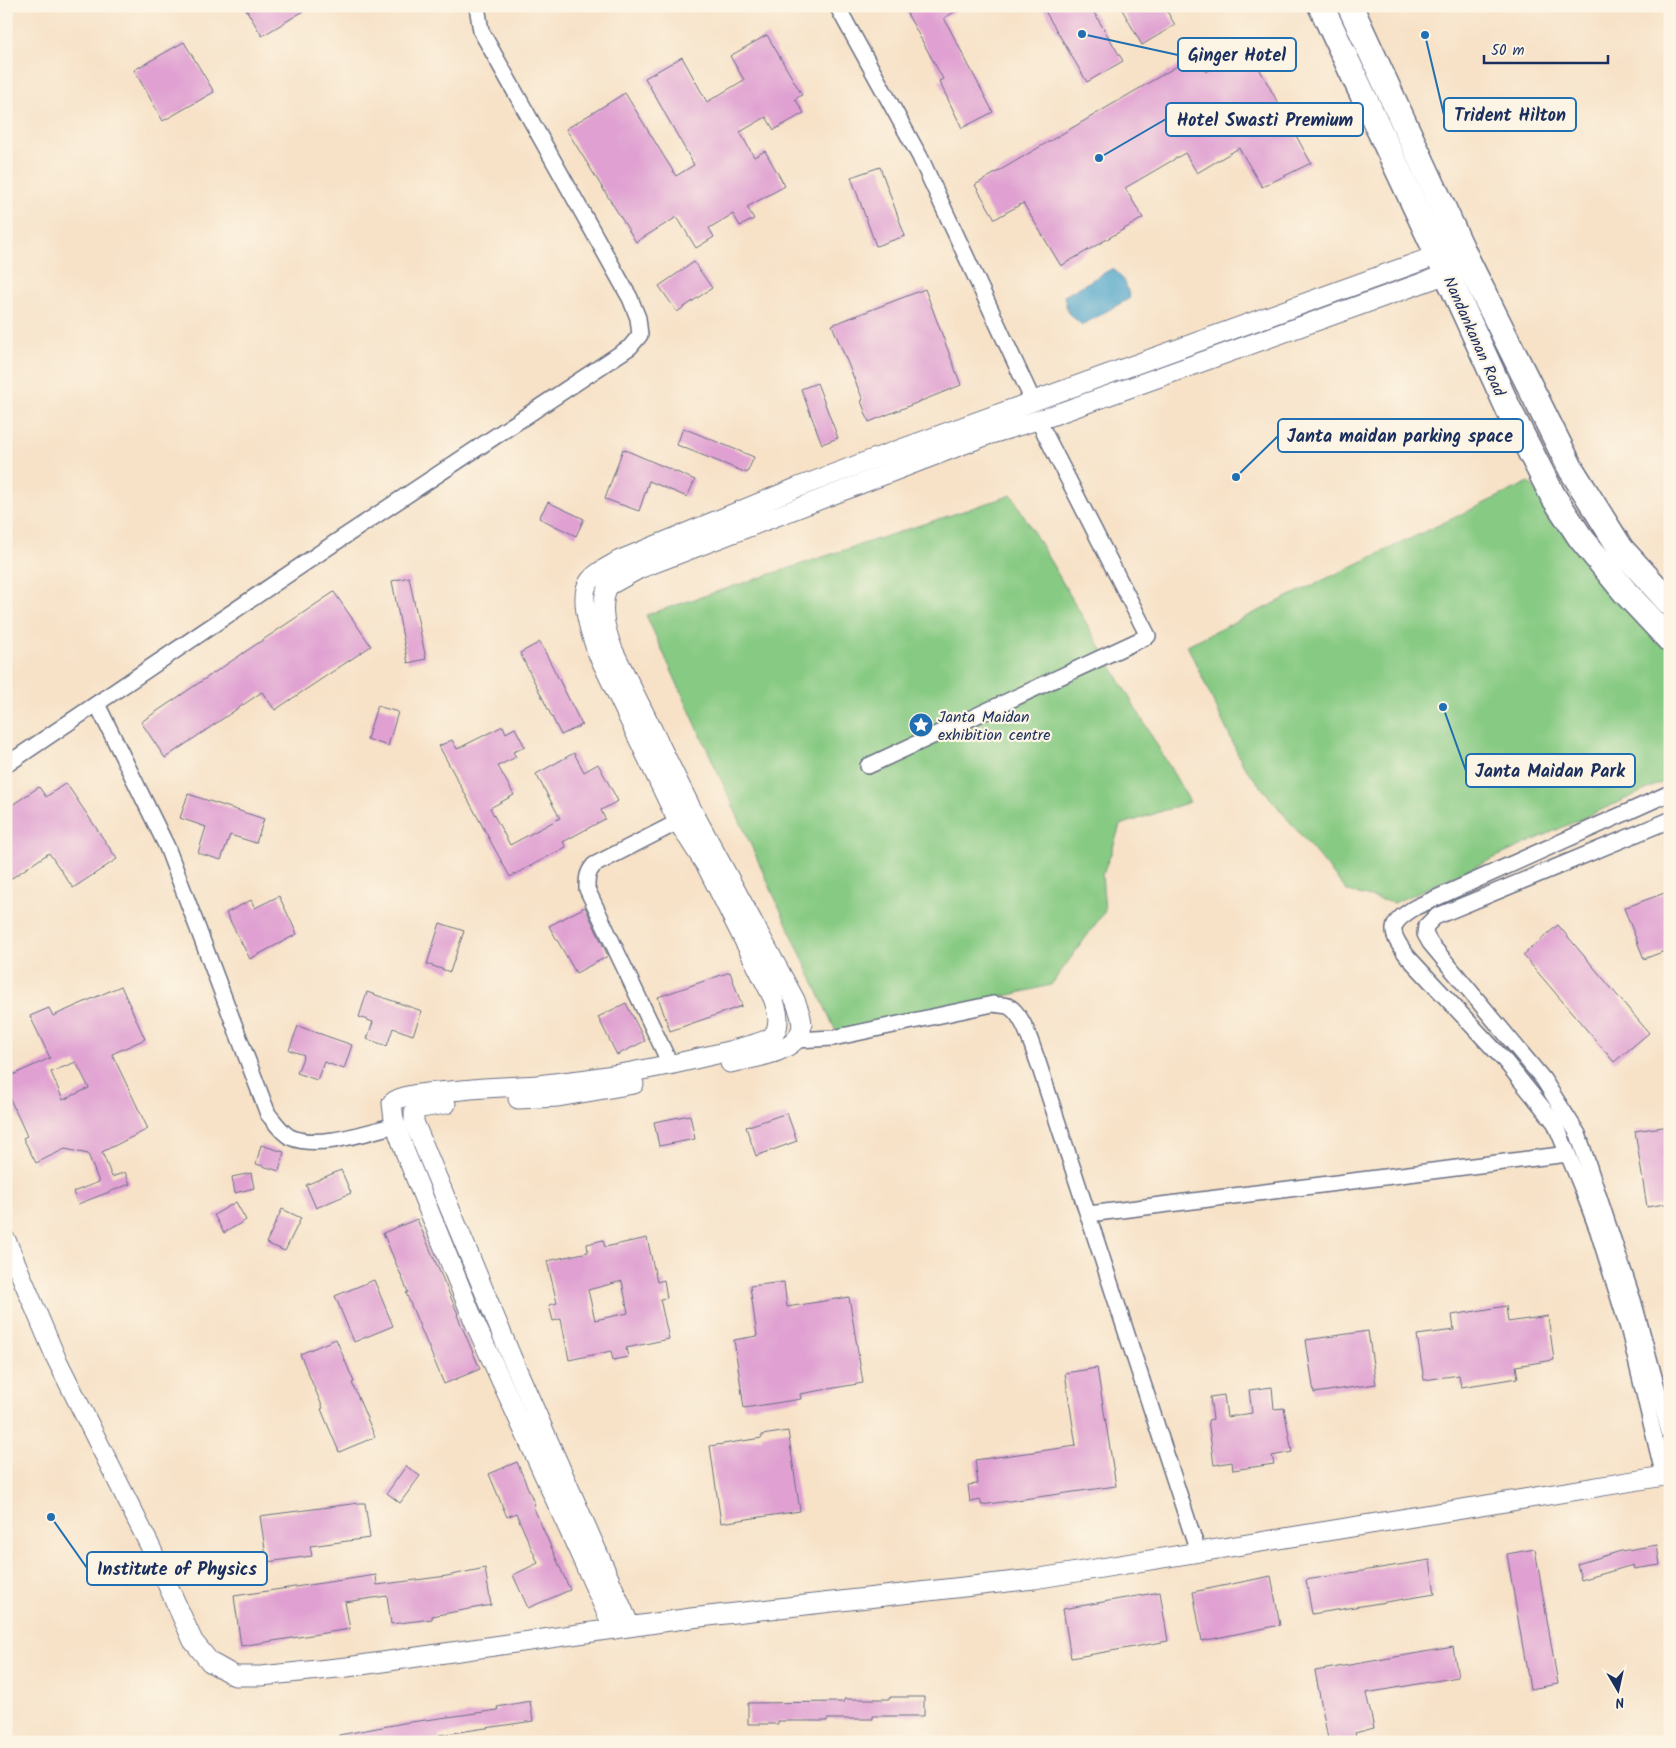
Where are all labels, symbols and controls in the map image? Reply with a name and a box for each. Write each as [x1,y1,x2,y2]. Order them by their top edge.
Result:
scale bar [1484,32,1607,64]
callout: Ginger Hotel [1178,38,1296,71]
text: 50 m [1491,39,1525,63]
text: Ginger Hotel [1188,42,1286,71]
callout: Trident Hilton [1444,98,1576,131]
text: Trident Hilton [1454,102,1566,131]
callout: Hotel Swasti Premium [1166,103,1363,136]
text: Hotel Swasti Premium [1177,107,1354,136]
street label: Nandankanan Road [1436,273,1512,402]
callout: Janta maidan parking space [1278,419,1523,452]
text: Janta maidan parking space [1287,423,1513,452]
place label: Janta Maidan exhibition centre [938,705,1050,748]
place icon: Janta Maidan exhibition centre [908,712,934,738]
callout: Janta Maidan Park [1466,754,1635,787]
text: Janta Maidan Park [1475,758,1626,787]
callout: Institute of Physics [87,1552,267,1585]
text: Institute of Physics [97,1556,258,1585]
north arrow [1594,1666,1644,1716]
text: N [1614,1690,1626,1713]

